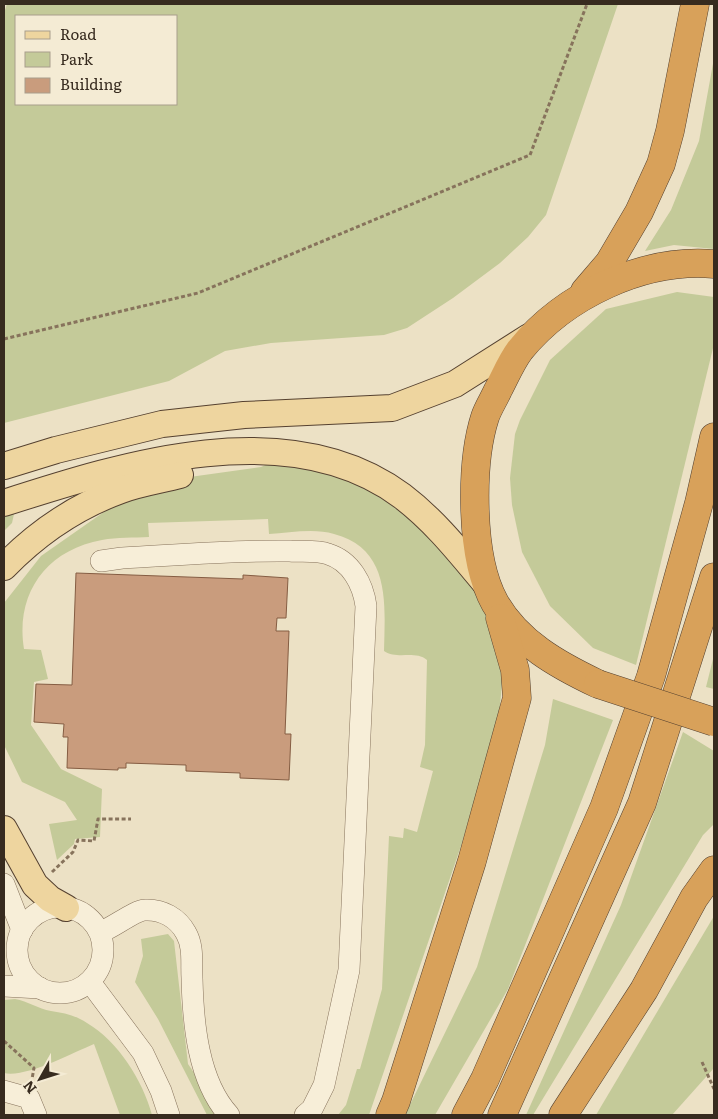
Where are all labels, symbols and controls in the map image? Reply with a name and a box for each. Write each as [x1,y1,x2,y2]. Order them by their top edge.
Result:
legend [15,15,178,105]
text: Road [60,22,96,45]
text: Park [60,47,94,70]
text: Building [60,72,122,95]
north arrow [15,1054,65,1104]
text: N [17,1077,41,1099]

